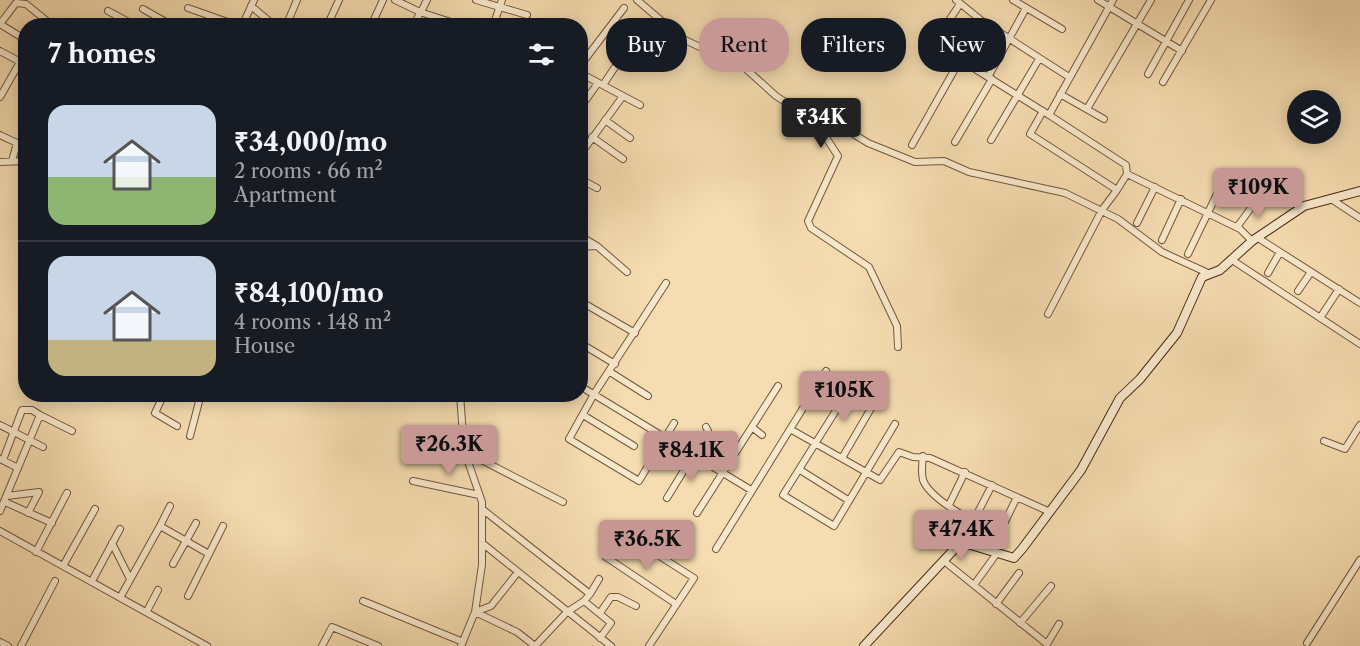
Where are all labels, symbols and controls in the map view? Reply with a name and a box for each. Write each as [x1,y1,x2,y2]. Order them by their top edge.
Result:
chip: Buy [606,18,687,72]
chip: Rent [699,18,789,72]
chip: Filters [801,18,906,72]
chip: New [918,18,1006,72]
text: 7 homes [48,38,156,70]
icon: filters [525,38,558,71]
map controls [1287,90,1341,144]
button: layers [1287,90,1341,144]
pin: ₹34K [785,98,857,149]
text: ₹34K [796,105,846,129]
text: ₹34,000/mo [234,126,387,158]
icon: home [96,129,168,201]
text: 2 rooms · 66 m² [234,159,383,183]
pin: ₹109K [1216,168,1300,219]
text: ₹109K [1228,175,1288,199]
text: Apartment [234,183,337,207]
text: ₹84,100/mo [234,277,384,309]
icon: home [96,280,168,352]
text: 4 rooms · 148 m² [234,310,391,334]
text: House [234,334,295,358]
pin: ₹105K [802,371,886,422]
text: ₹105K [814,378,874,402]
pin: ₹26.3K [400,425,498,476]
pin: ₹84.1K [642,431,740,482]
text: ₹26.3K [415,432,483,456]
text: ₹84.1K [658,438,724,462]
pin: ₹47.4K [912,510,1010,561]
text: ₹47.4K [928,517,994,541]
pin: ₹36.5K [598,520,696,571]
text: ₹36.5K [613,527,681,551]

